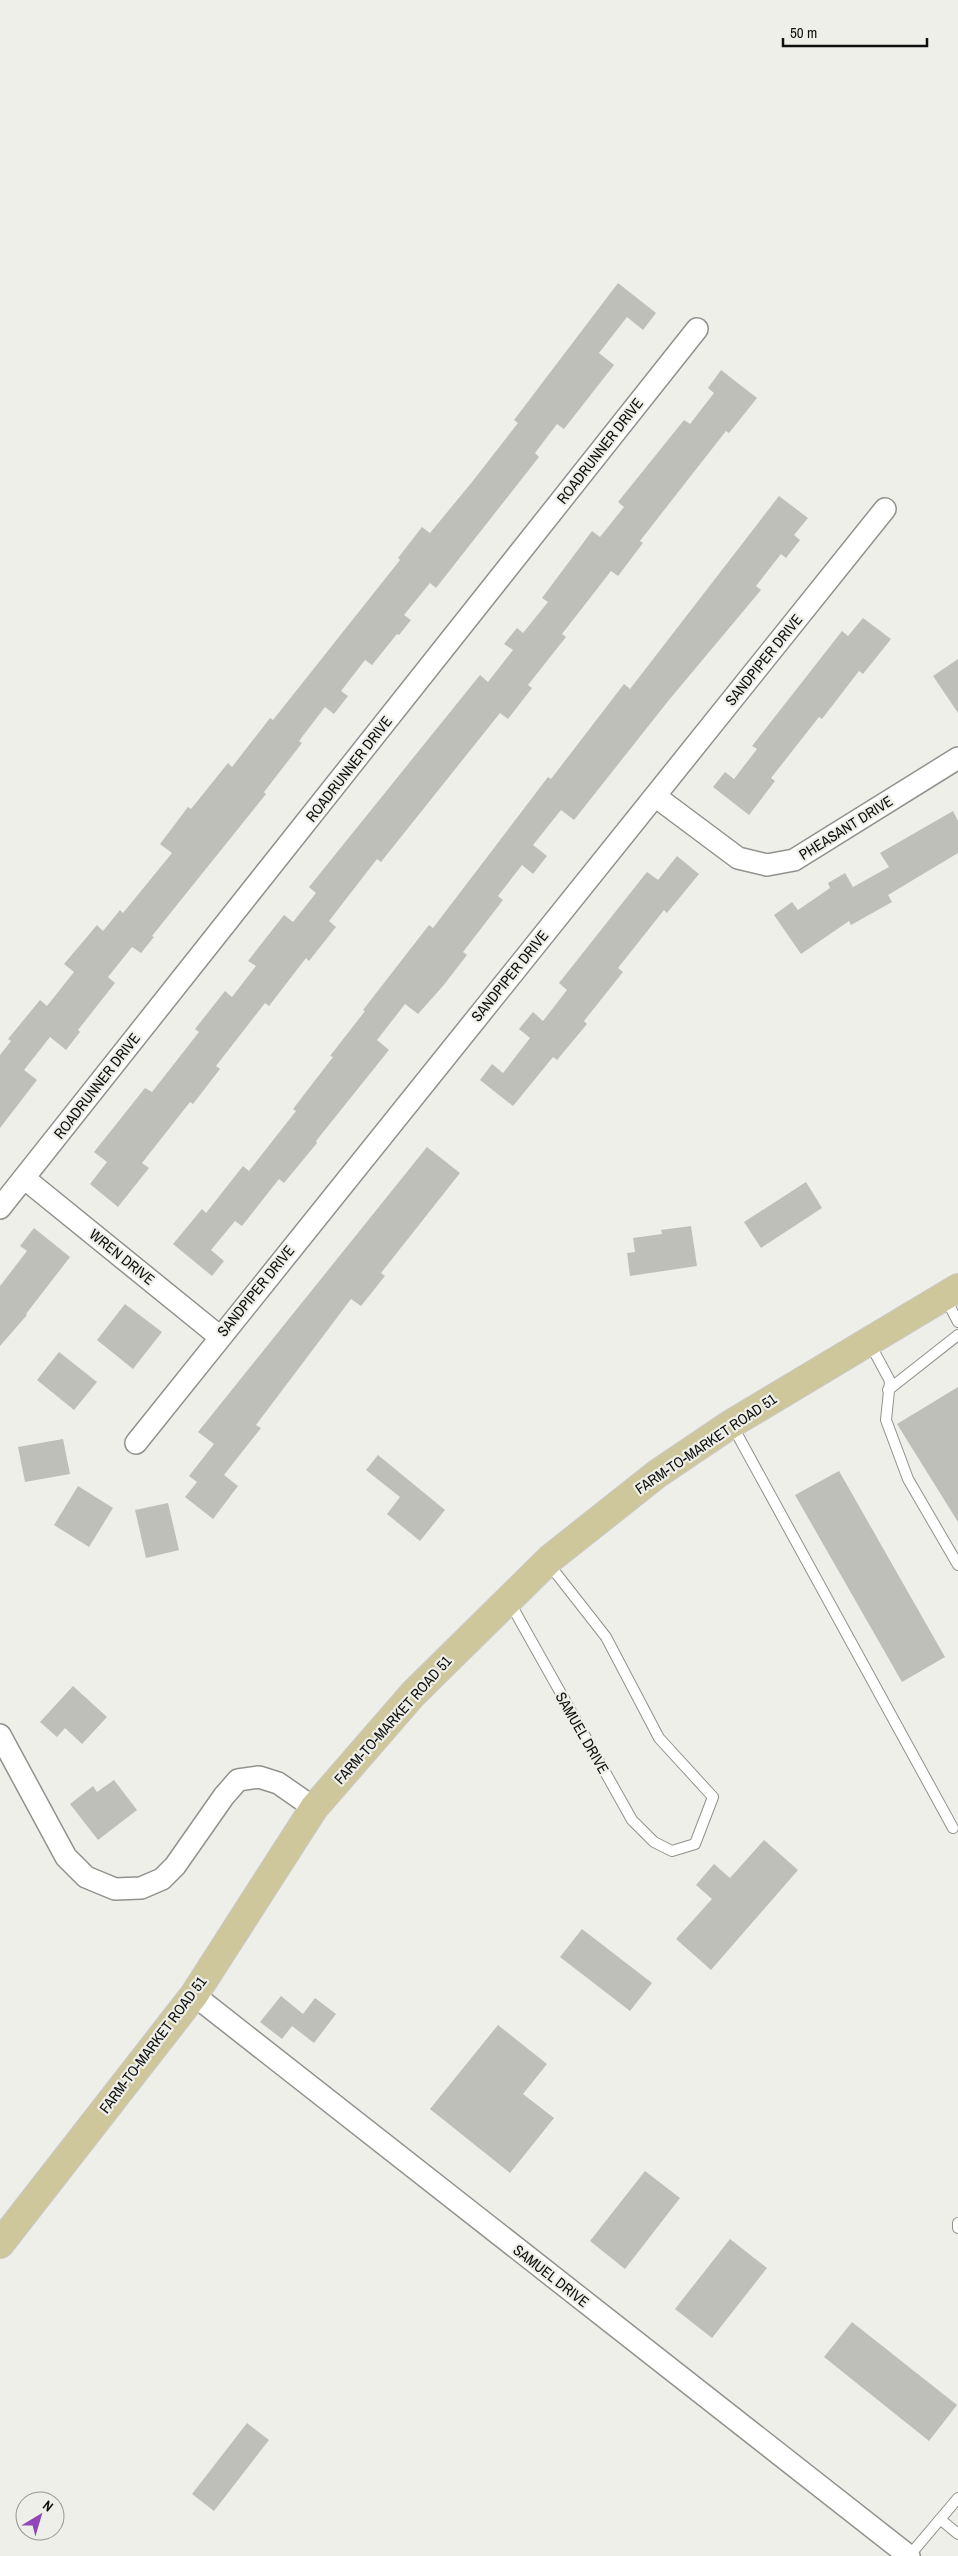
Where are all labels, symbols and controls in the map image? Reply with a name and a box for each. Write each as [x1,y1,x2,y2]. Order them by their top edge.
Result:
scale bar [783,15,927,47]
text: 50 m [790,22,817,43]
street label: ROADRUNNER DRIVE [552,393,648,508]
street label: SANDPIPER DRIVE [720,610,807,710]
street label: ROADRUNNER DRIVE [301,711,397,826]
street label: PHEASANT DRIVE [795,790,897,865]
street label: SANDPIPER DRIVE [466,926,553,1026]
street label: ROADRUNNER DRIVE [49,1028,145,1143]
street label: WREN DRIVE [85,1224,159,1290]
street label: SANDPIPER DRIVE [212,1241,299,1341]
street label: FARM-TO-MARKET ROAD 51 [631,1388,781,1499]
street label: FARM-TO-MARKET ROAD 51 [329,1651,456,1789]
street label: SAMUEL DRIVE [551,1688,614,1777]
street label: FARM-TO-MARKET ROAD 51 [94,1972,211,2117]
street label: SAMUEL DRIVE [509,2239,594,2312]
north arrow [15,2491,65,2541]
text: N [39,2496,57,2515]

